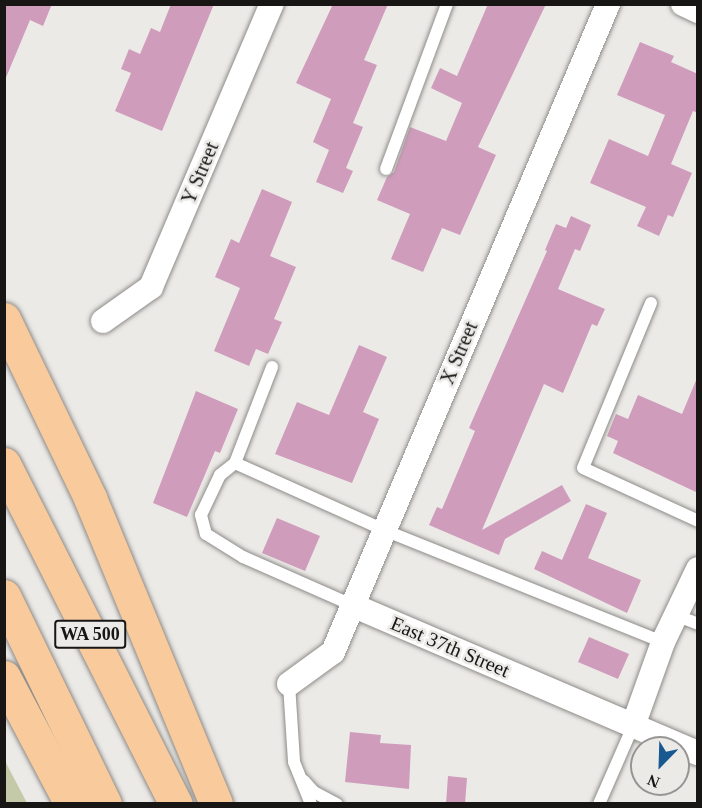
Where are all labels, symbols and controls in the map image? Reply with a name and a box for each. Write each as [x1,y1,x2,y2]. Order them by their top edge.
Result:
street label: Y Street [176,138,224,208]
street label: X Street [435,318,483,388]
street label: East 37th Street [387,611,513,683]
road number: WA 500 [52,619,128,649]
north arrow [630,736,690,796]
text: N [645,771,662,791]

